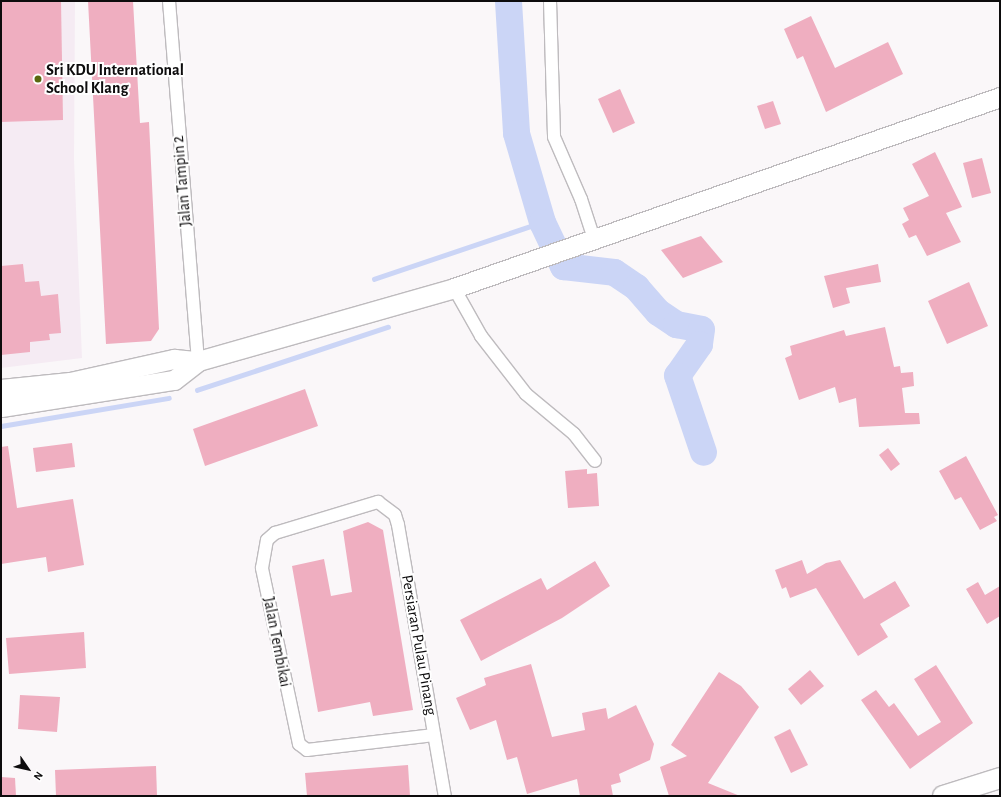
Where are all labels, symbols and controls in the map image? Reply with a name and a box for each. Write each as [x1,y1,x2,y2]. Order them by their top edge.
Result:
place label: Sri KDU International School Klang [46,60,184,98]
marker: Sri KDU International School Klang [33,74,43,84]
street label: Jalan Tampin 2 [168,135,196,227]
street label: Persiaran Pulau Pinang [397,573,441,717]
street label: Jalan Tembikai [259,595,295,689]
north arrow [8,749,48,789]
text: N [32,770,45,782]

